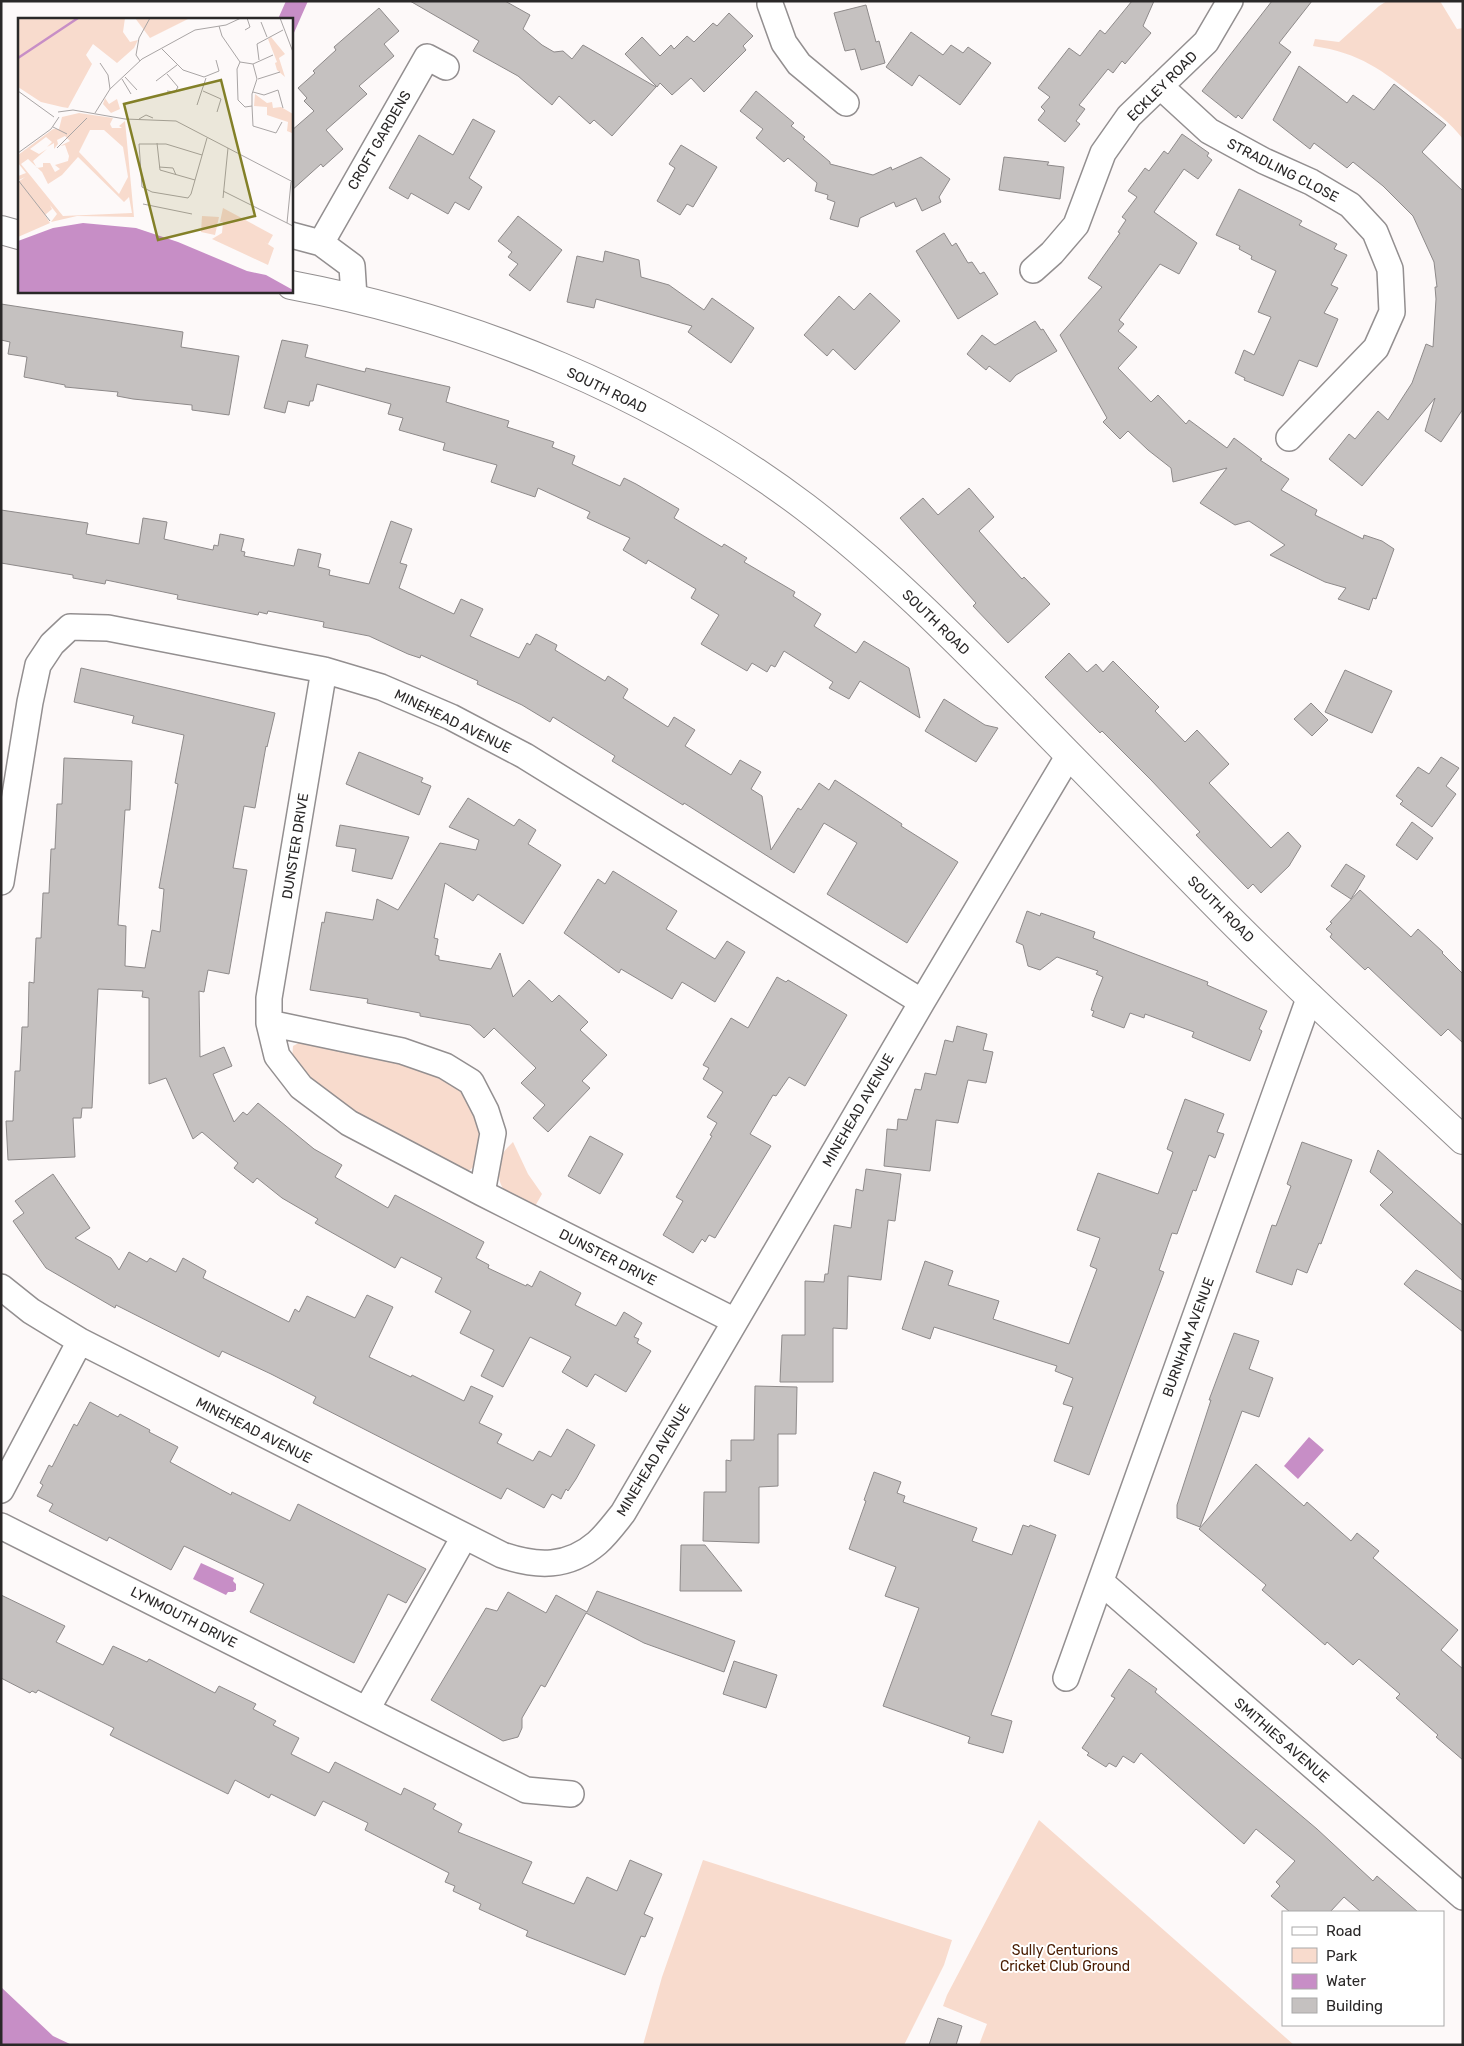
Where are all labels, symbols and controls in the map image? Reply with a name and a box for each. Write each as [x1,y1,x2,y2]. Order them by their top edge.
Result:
inset map [18,18,292,292]
street label: ECKLEY ROAD [1124,48,1201,125]
street label: CROFT GARDENS [344,87,415,193]
street label: STRADLING CLOSE [1224,135,1341,206]
street label: SOUTH ROAD [564,364,650,417]
street label: SOUTH ROAD [898,586,973,659]
street label: MINEHEAD AVENUE [391,686,514,757]
street label: DUNSTER DRIVE [279,792,312,900]
street label: SOUTH ROAD [1184,873,1257,946]
street label: MINEHEAD AVENUE [819,1051,898,1170]
street label: DUNSTER DRIVE [556,1226,659,1289]
street label: BURNHAM AVENUE [1159,1275,1218,1399]
street label: MINEHEAD AVENUE [193,1394,315,1467]
street label: MINEHEAD AVENUE [613,1401,694,1520]
street label: LYNMOUTH DRIVE [128,1583,240,1652]
street label: SMITHIES AVENUE [1231,1695,1333,1786]
legend [1282,1911,1444,2026]
text: Road [1326,1922,1362,1940]
park label: Sully Centurions Cricket Club Ground [1000,1942,1130,1975]
text: Park [1326,1947,1357,1965]
text: Water [1326,1972,1366,1990]
text: Building [1326,1997,1383,2015]

